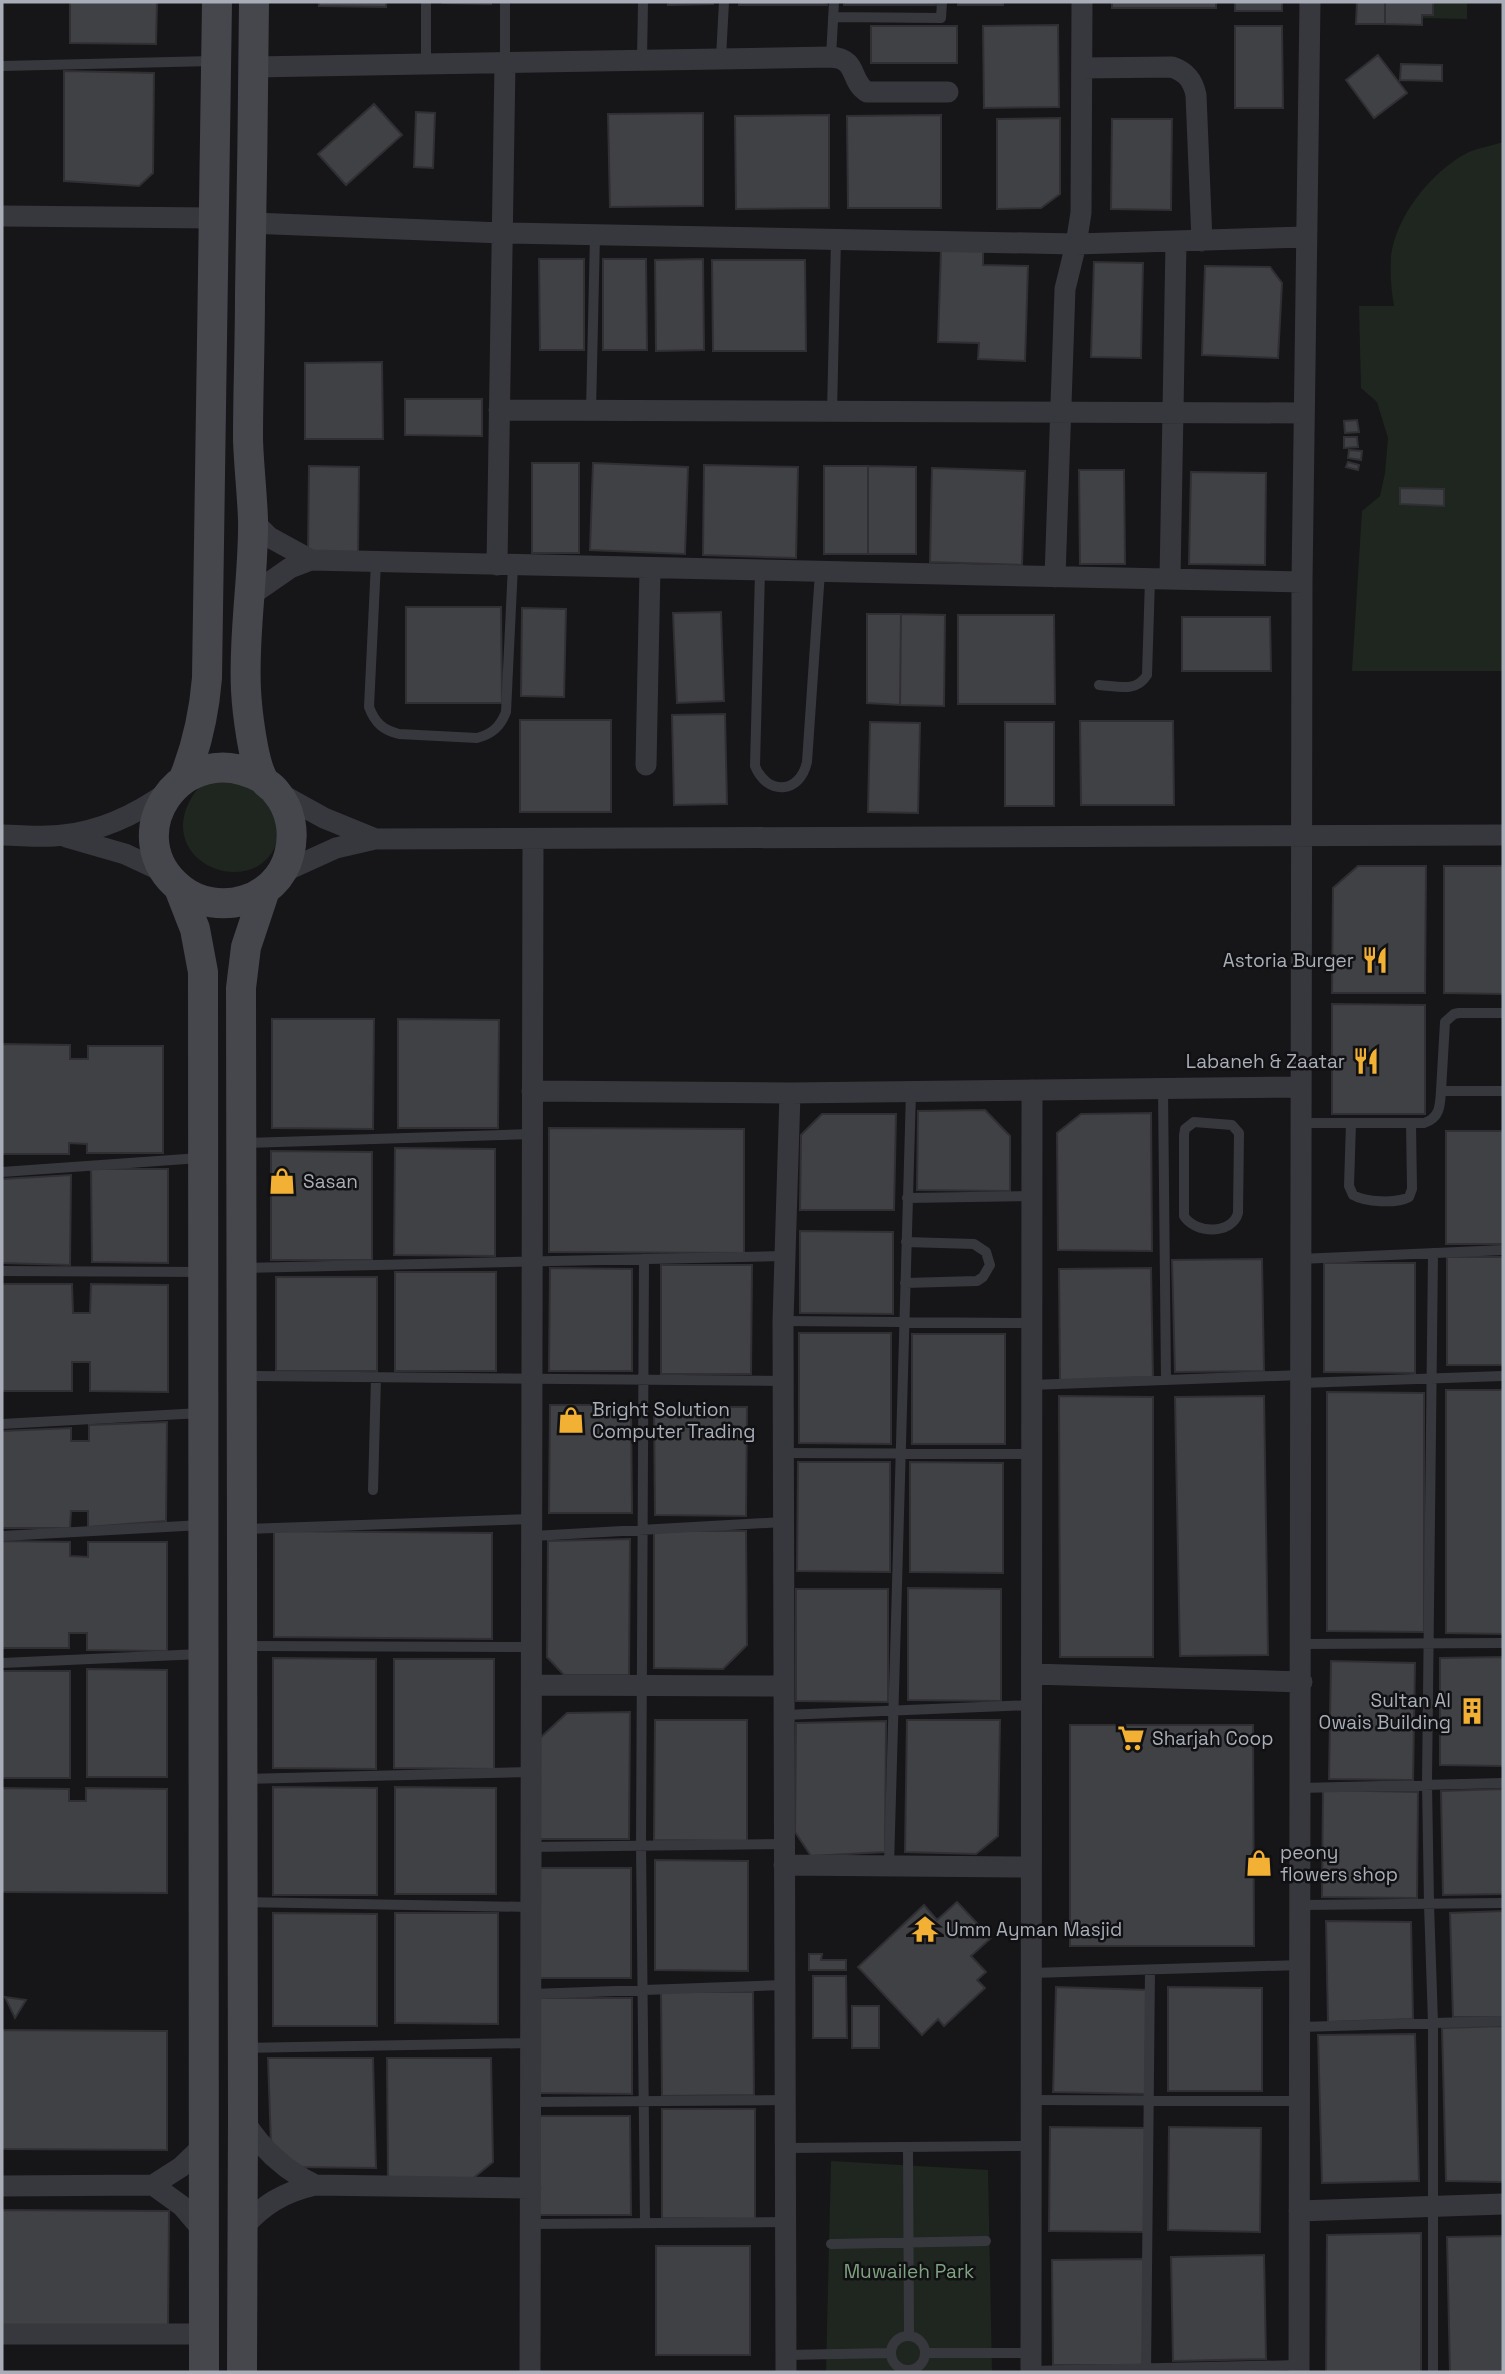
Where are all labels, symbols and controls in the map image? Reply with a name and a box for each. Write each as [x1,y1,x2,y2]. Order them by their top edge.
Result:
restaurant icon: Astoria Burger [1360,945,1390,975]
place label: Astoria Burger [1223,948,1354,973]
restaurant icon: Labaneh & Zaatar [1351,1046,1381,1076]
place label: Labaneh & Zaatar [1186,1049,1345,1074]
shop icon: Sasan [267,1166,297,1196]
place label: Sasan [303,1169,358,1194]
place label: Bright Solution Computer Trading [592,1397,755,1444]
shop icon: Bright Solution Computer Trading [556,1405,586,1435]
place label: Sultan Al Owais Building [1319,1688,1451,1735]
building icon: Sultan Al Owais Building [1457,1696,1487,1726]
supermarket icon: Sharjah Coop [1116,1723,1146,1753]
place label: Sharjah Coop [1152,1726,1273,1751]
place label: peony flowers shop [1280,1840,1398,1887]
shop icon: peony flowers shop [1244,1848,1274,1878]
temple icon: Umm Ayman Masjid [910,1914,940,1944]
place label: Umm Ayman Masjid [946,1917,1122,1942]
park label: Muwaileh Park [844,2259,974,2284]

